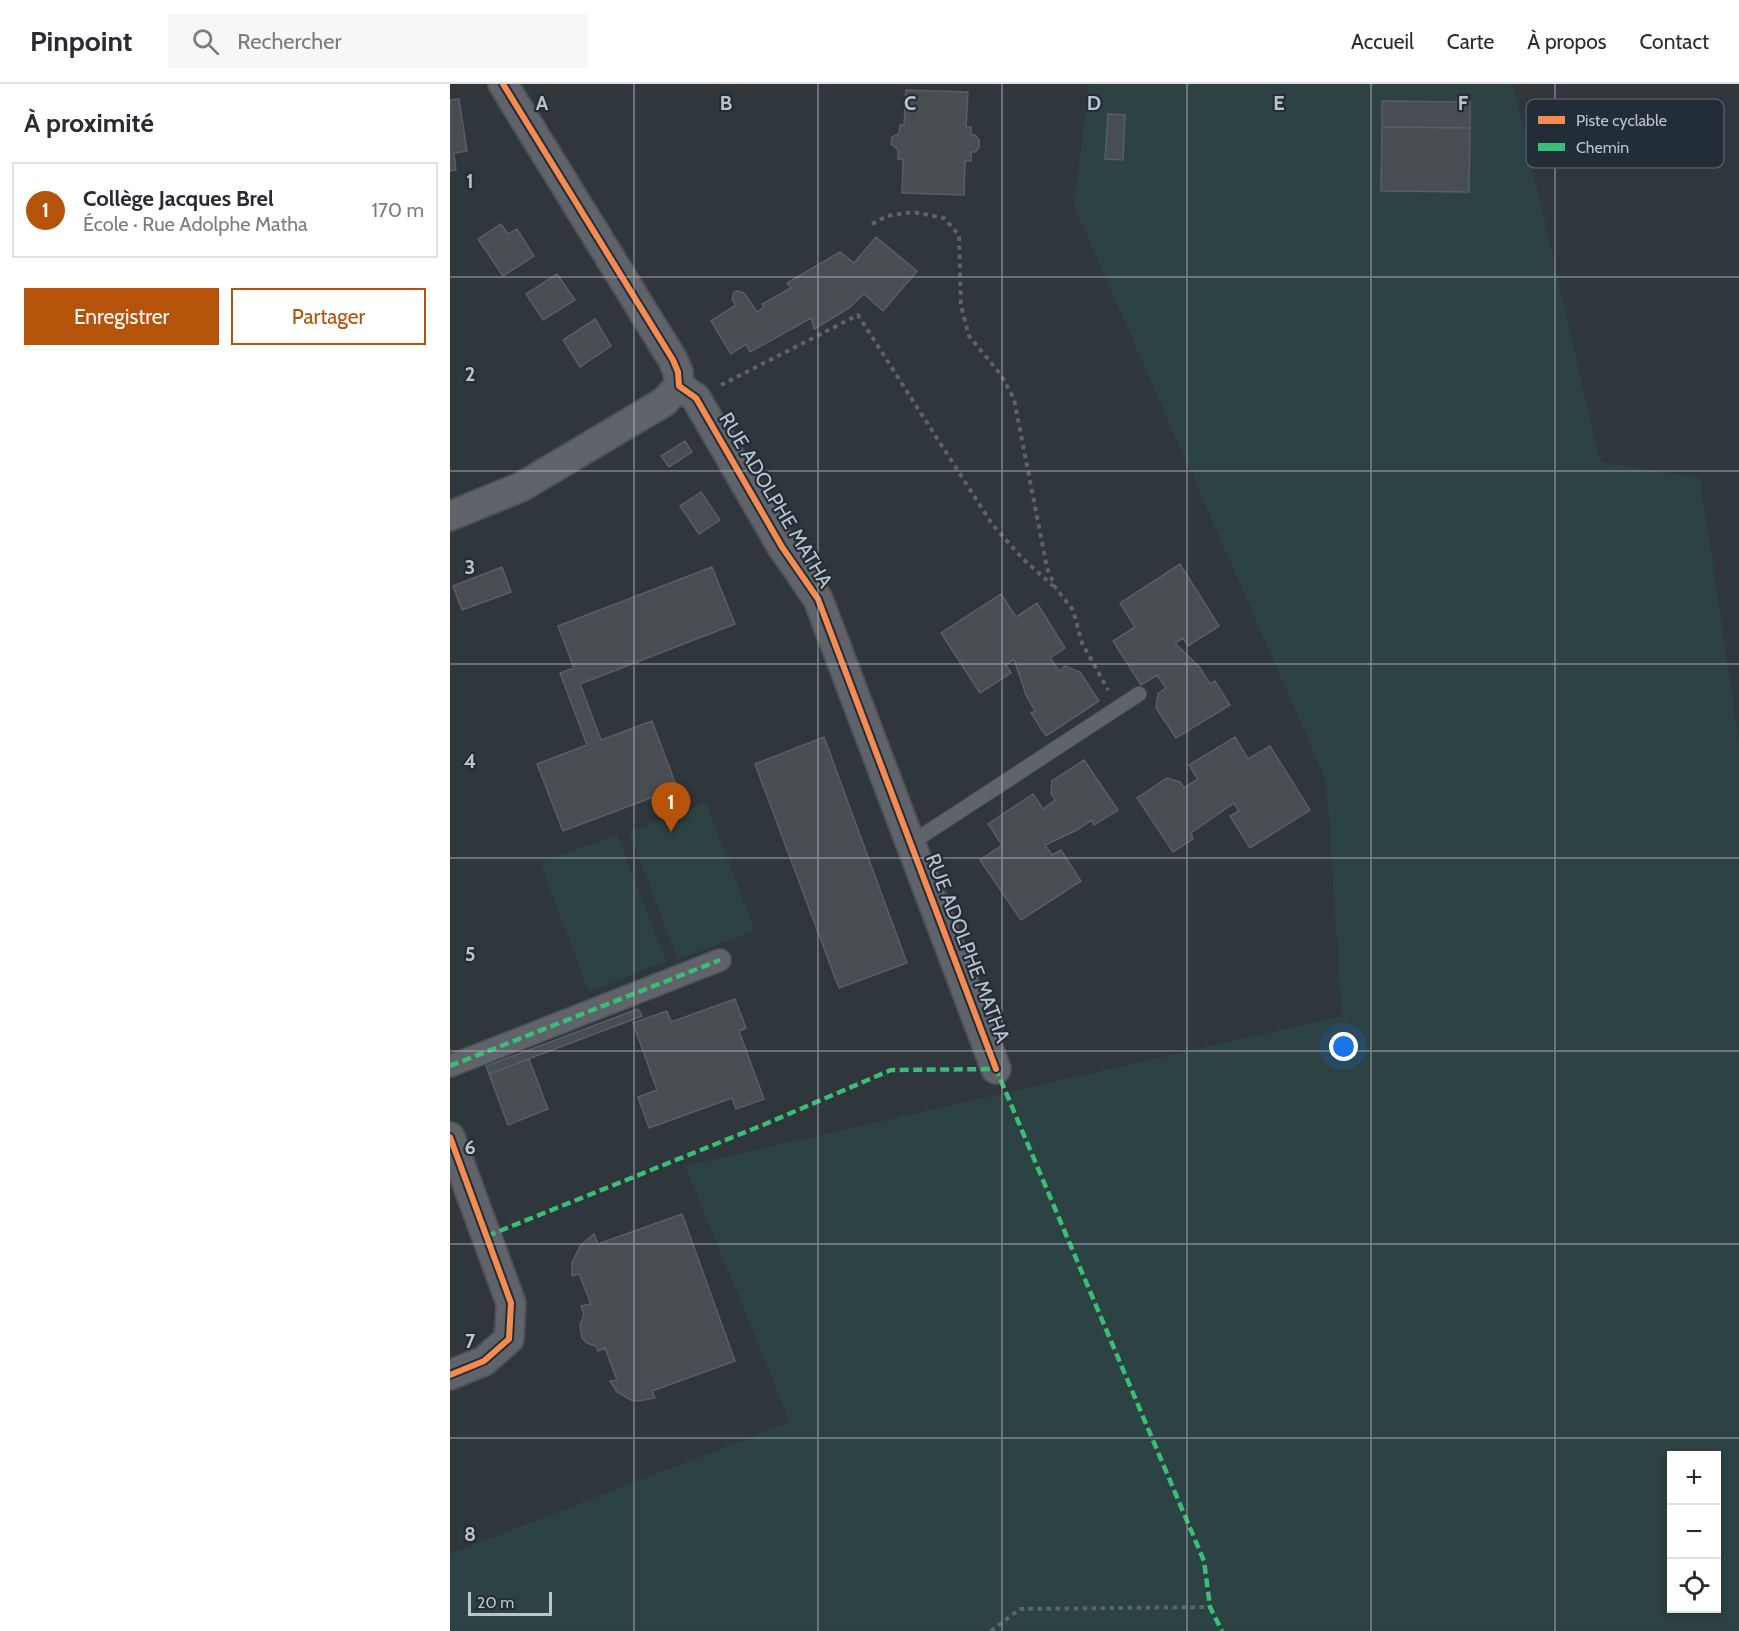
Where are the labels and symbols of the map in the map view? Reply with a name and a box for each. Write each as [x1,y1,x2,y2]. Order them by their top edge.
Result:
text: A [536,91,549,115]
text: B [720,91,732,115]
text: C [904,91,916,115]
text: D [1087,91,1101,115]
text: E [1273,91,1285,115]
text: F [1458,91,1469,115]
legend [1526,99,1724,168]
text: Piste cyclable [1576,111,1667,130]
text: Chemin [1576,138,1629,157]
text: 1 [466,169,474,193]
text: 2 [465,362,475,386]
street label: RUE ADOLPHE MATHA [714,408,838,593]
text: 3 [465,555,475,579]
text: 4 [464,749,476,773]
pin: 1 [652,782,690,832]
street label: RUE ADOLPHE MATHA [921,850,1015,1046]
text: 5 [465,942,475,966]
your location [1329,1032,1358,1061]
text: 6 [464,1135,476,1159]
text: 7 [465,1329,476,1353]
text: 8 [464,1522,476,1546]
scale bar [468,1589,552,1616]

